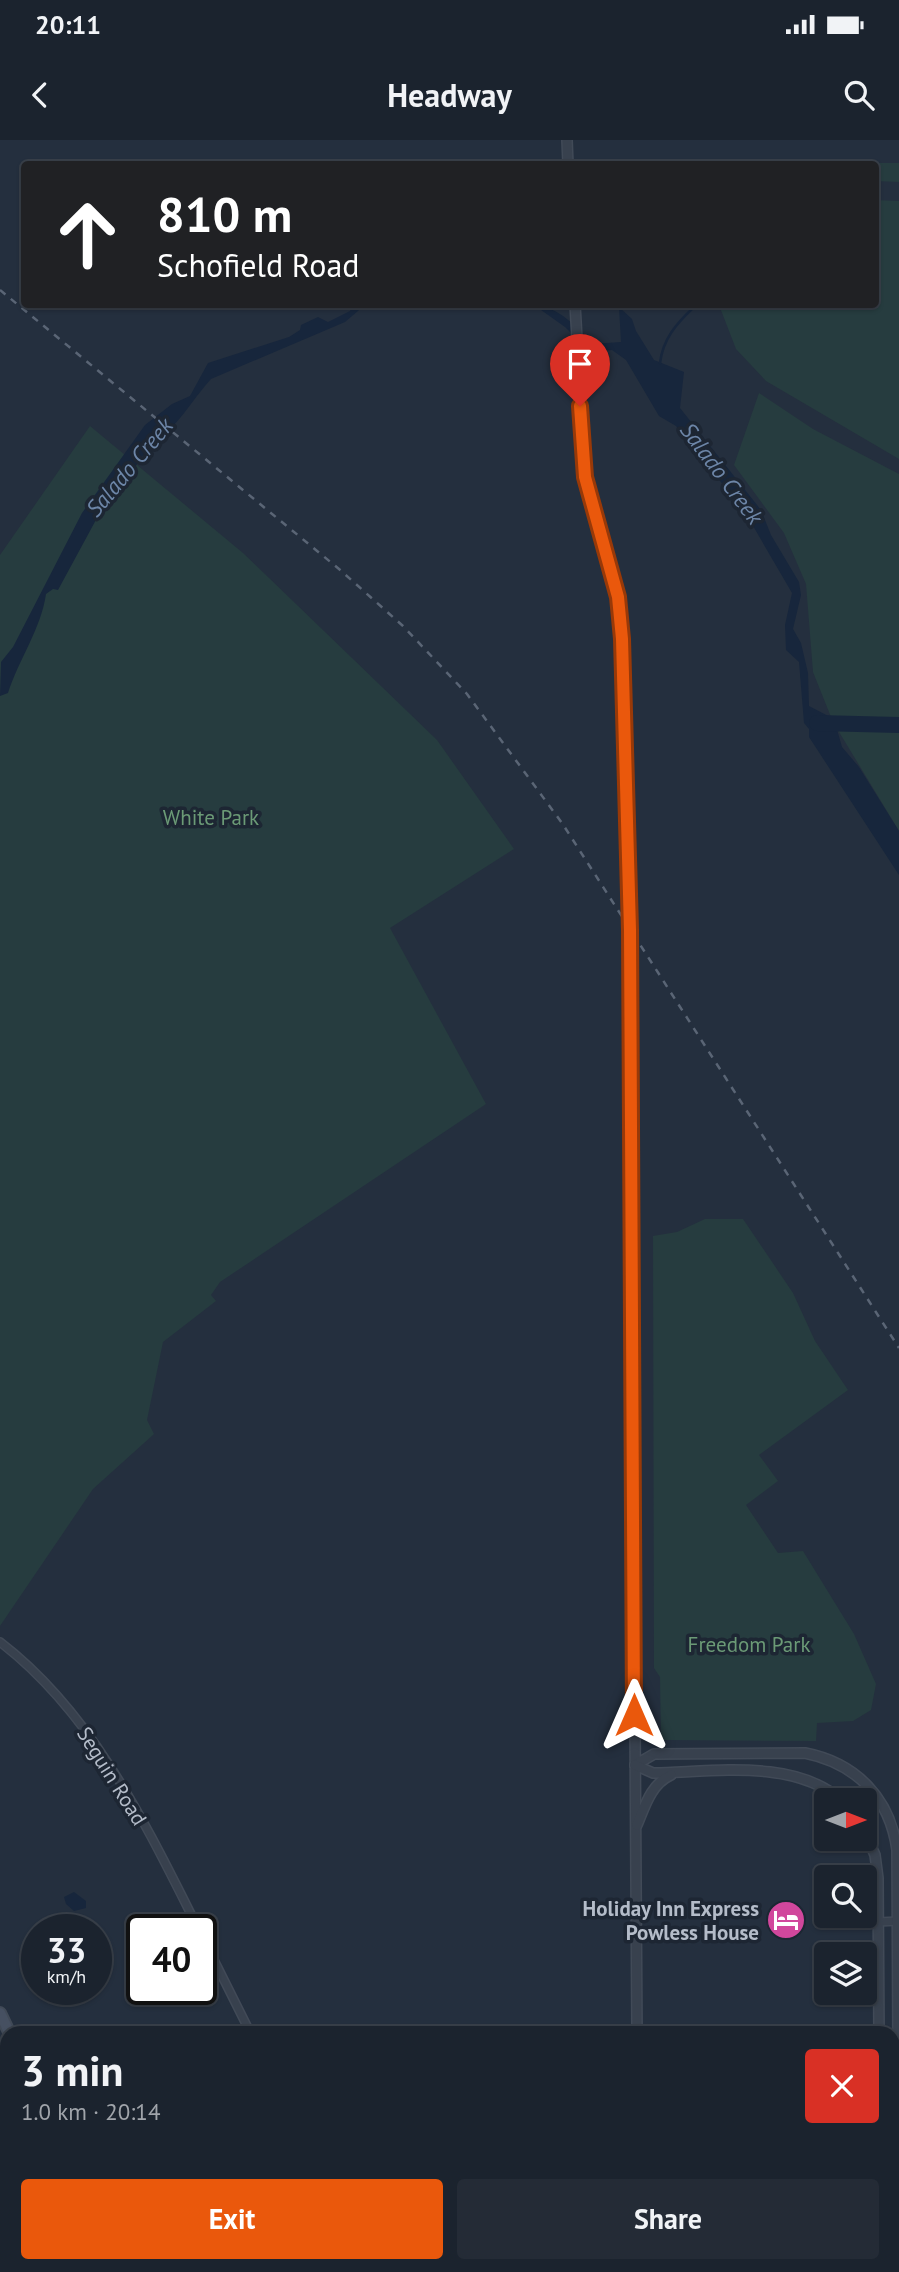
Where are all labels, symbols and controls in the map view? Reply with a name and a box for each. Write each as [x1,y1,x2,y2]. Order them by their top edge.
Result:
text: 20:11 [35,8,101,41]
text: Headway [387,74,512,116]
icon: back [21,76,59,114]
icon: search [840,76,878,114]
text: 810 m [157,182,292,246]
icon: ahead [42,189,133,280]
text: Schofield Road [157,244,359,286]
pin [550,334,610,406]
icon: arrive [561,345,599,383]
water label: Salado Creek [79,410,180,522]
water label: Salado Creek [674,416,771,531]
park label: White Park [163,804,259,831]
park label: Freedom Park [688,1631,810,1658]
position arrow [597,1678,671,1752]
street label: Seguin Road [71,1722,153,1830]
north arrow [814,1788,877,1852]
map controls [814,1788,877,2005]
button: search [814,1865,877,1928]
place label: Holiday Inn Express Powless House [583,1895,759,1946]
hotel icon: Holiday Inn Express Powless House [765,1899,807,1941]
speed limit sign: 40 [126,1914,217,2005]
text: 33 [47,1927,86,1973]
button: layers [814,1942,877,2005]
text: km/h [47,1965,86,1988]
text: 3 min [21,2043,123,2098]
button: close [805,2049,879,2123]
text: 1.0 km · 20:14 [21,2097,160,2126]
button: Exit [21,2179,443,2259]
button: Share [457,2179,879,2259]

